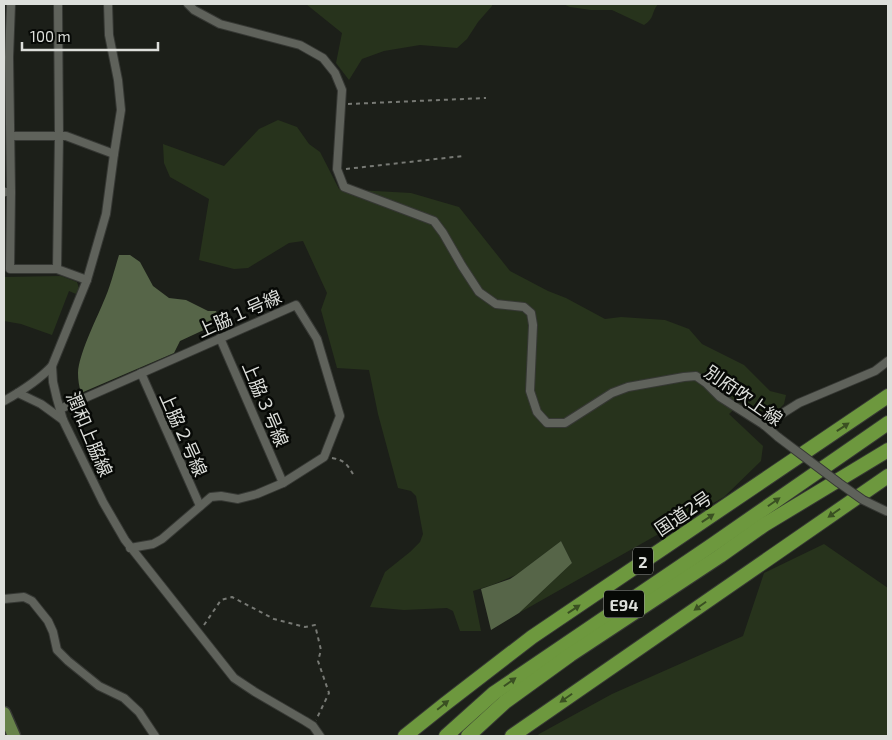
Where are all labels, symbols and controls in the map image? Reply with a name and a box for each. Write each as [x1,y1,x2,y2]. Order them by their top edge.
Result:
scale bar [22,20,159,52]
text: 100 m [30,27,71,45]
street label: 上脇１号線 [193,285,285,341]
street label: 上脇３号線 [238,358,294,450]
street label: 別府吹上線 [701,360,787,430]
street label: 潤和上脇線 [62,388,118,480]
street label: 上脇２号線 [156,388,212,480]
one-way arrow [836,422,850,432]
street label: 国道2号 [650,486,716,540]
one-way arrow [768,497,781,507]
one-way arrow [827,508,841,518]
one-way arrow [702,513,715,523]
road number: 2 [633,548,653,574]
road number: E94 [604,590,644,618]
one-way arrow [693,601,707,611]
one-way arrow [567,604,580,614]
one-way arrow [503,677,517,687]
one-way arrow [560,693,573,703]
one-way arrow [436,700,449,711]

